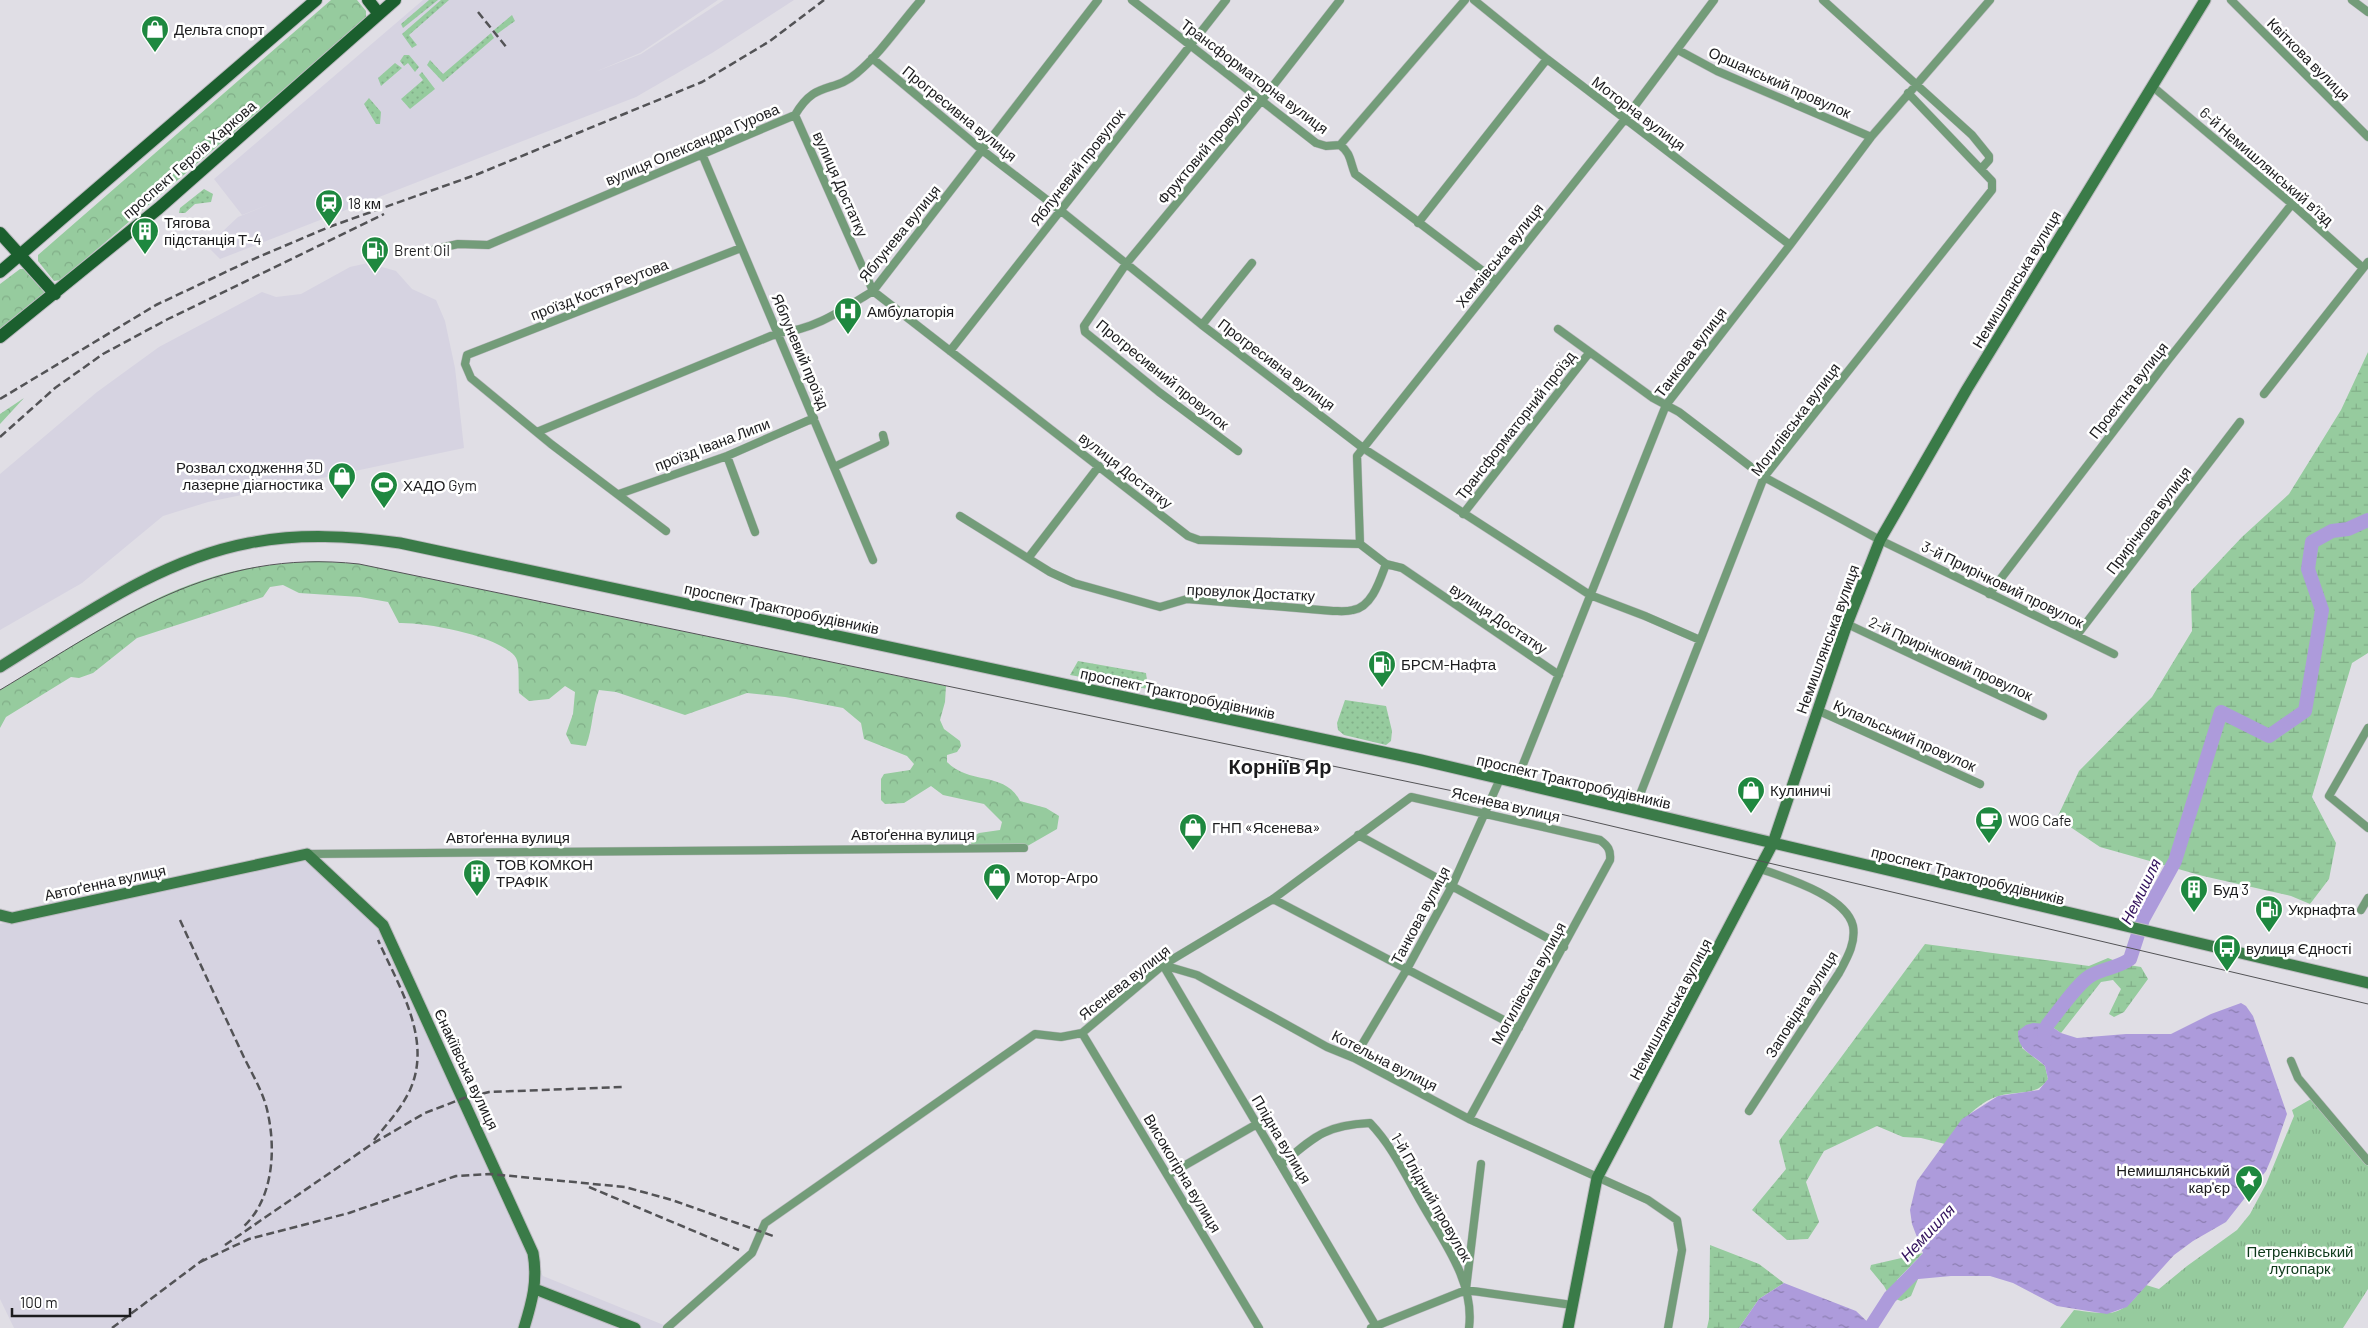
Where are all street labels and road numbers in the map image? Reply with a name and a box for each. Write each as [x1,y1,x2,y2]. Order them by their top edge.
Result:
street label: Квіткова вулиця [2264,14,2354,104]
street label: Трансформаторна вулиця [1178,15,1332,137]
street label: Оршанський провулок [1706,43,1854,122]
street label: Прогресивна вулиця [899,61,1021,165]
street label: Моторна вулиця [1589,72,1689,154]
street label: Фруктовий провулок [1153,88,1257,207]
street label: проспект Героїв Харкова [119,96,260,222]
street label: вулиця Олександра Гурова [602,99,782,189]
street label: 6-й Немишлянський в’їзд [2196,103,2338,229]
street label: Яблуневий провулок [1026,105,1128,229]
street label: вулиця Достатку [810,128,873,240]
street label: Яблунева вулиця [854,181,944,285]
street label: Хемзівська вулиця [1452,199,1546,311]
street label: Немишлянська вулиця [1968,207,2064,351]
street label: проїзд Костя Реутова [528,254,671,324]
street label: Яблуневий проїзд [769,291,834,412]
street label: Танкова вулиця [1650,303,1730,401]
street label: Прогресивна вулиця [1215,314,1339,414]
street label: Прогресивний провулок [1093,315,1233,433]
street label: Проектна вулиця [2085,338,2171,442]
street label: Трансформаторний проїзд [1451,347,1579,503]
street label: Могилівська вулиця [1747,359,1843,479]
street label: проїзд Івана Липи [652,414,772,474]
street label: вулиця Достатку [1076,428,1177,512]
street label: Прирічкова вулиця [2102,463,2194,577]
street label: 3-й Прирічковий провулок [1919,537,2087,631]
street label: Немишлянська вулиця [1792,562,1862,716]
street label: проспект Тракторобудівників [683,579,881,637]
street label: вулиця Достатку [1447,579,1552,658]
street label: провулок Достатку [1186,580,1316,604]
street label: 2-й Прирічковий провулок [1866,612,2036,704]
street label: проспект Тракторобудівників [1079,664,1277,722]
street label: Купальський провулок [1831,695,1980,775]
street label: проспект Тракторобудівників [1475,750,1673,812]
street label: Ясенева вулиця [1450,783,1562,825]
street label: Автоґенна вулиця [851,825,975,843]
street label: Автоґенна вулиця [446,828,570,846]
street label: проспект Тракторобудівників [1869,842,2067,908]
street label: Автоґенна вулиця [43,860,167,904]
street label: Танкова вулиця [1387,863,1453,967]
street label: Могилівська вулиця [1487,919,1569,1047]
street label: Немишлянська вулиця [1625,935,1715,1083]
street label: Ясенева вулиця [1075,941,1173,1023]
street label: Заповідна вулиця [1761,947,1841,1061]
street label: Єнакіївська вулиця [431,1006,503,1132]
street label: Котельна вулиця [1329,1026,1441,1094]
street label: Плідна вулиця [1249,1092,1315,1186]
street label: Високогірна вулиця [1141,1111,1225,1235]
street label: 1-й Плідний провулок [1388,1129,1476,1265]

